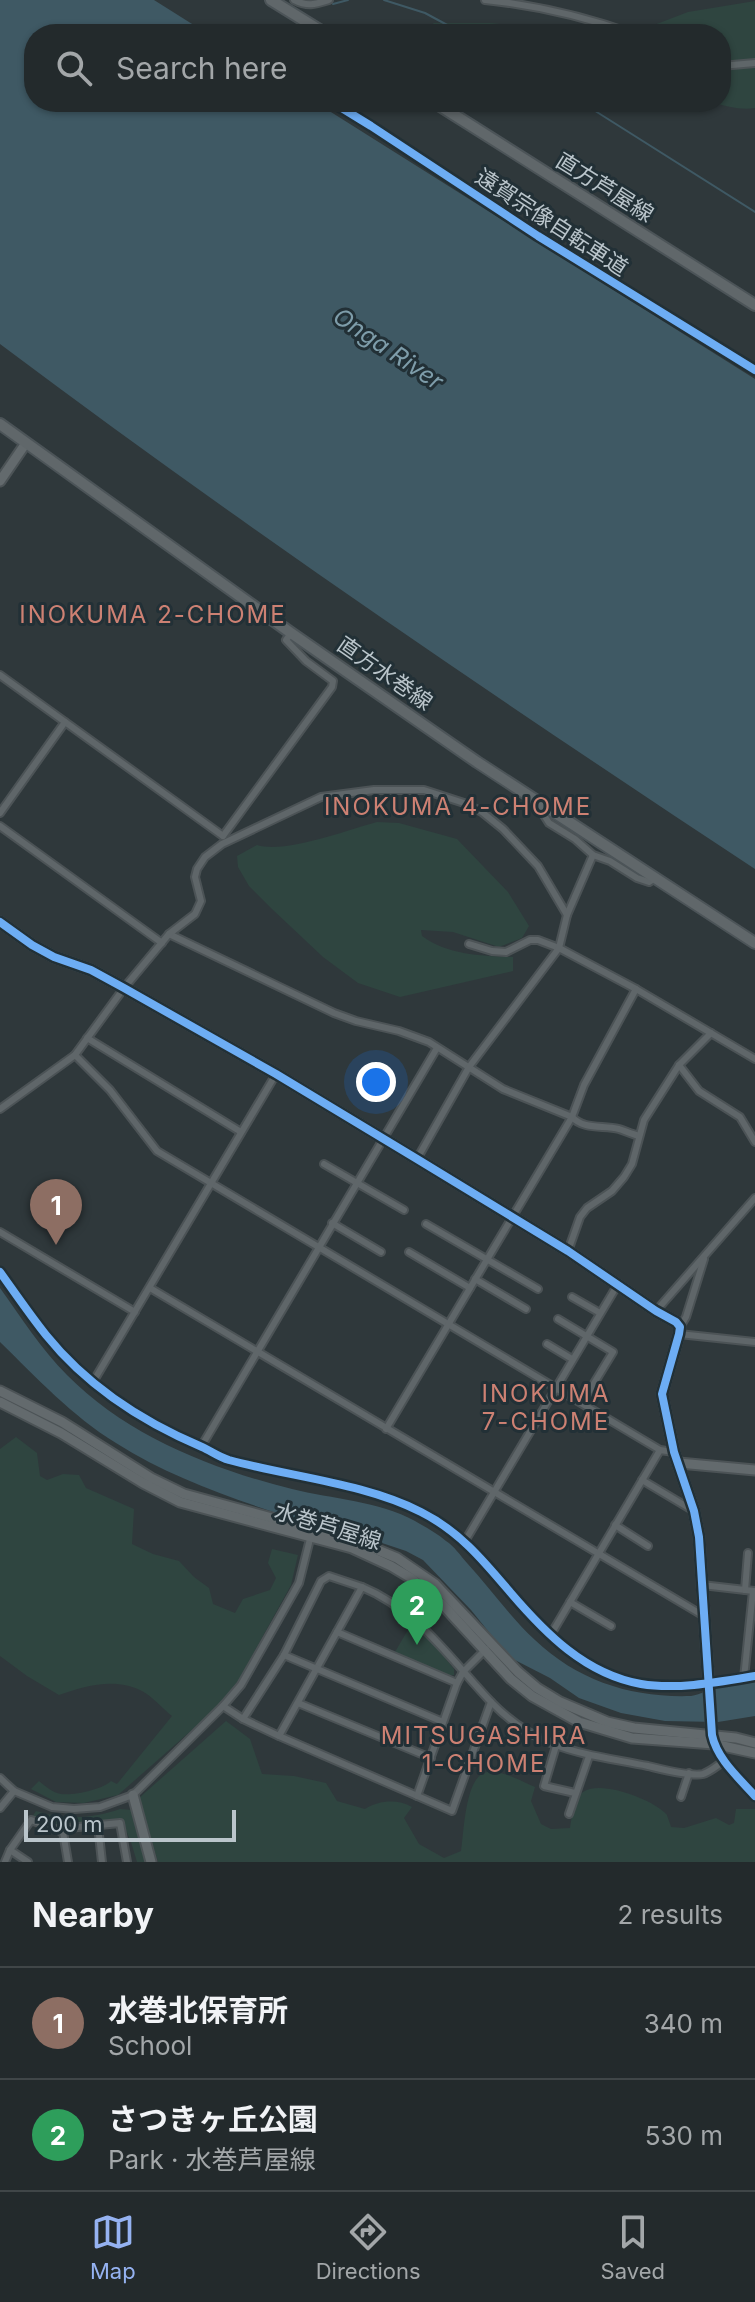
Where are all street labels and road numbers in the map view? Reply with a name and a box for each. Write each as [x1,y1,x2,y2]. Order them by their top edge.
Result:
street label: 直方芦屋線 [551,147,659,227]
street label: 遠賀宗像自転車道 [471,163,633,281]
street label: 直方水巻線 [332,631,438,715]
street label: 水巻芦屋線 [272,1497,384,1555]

